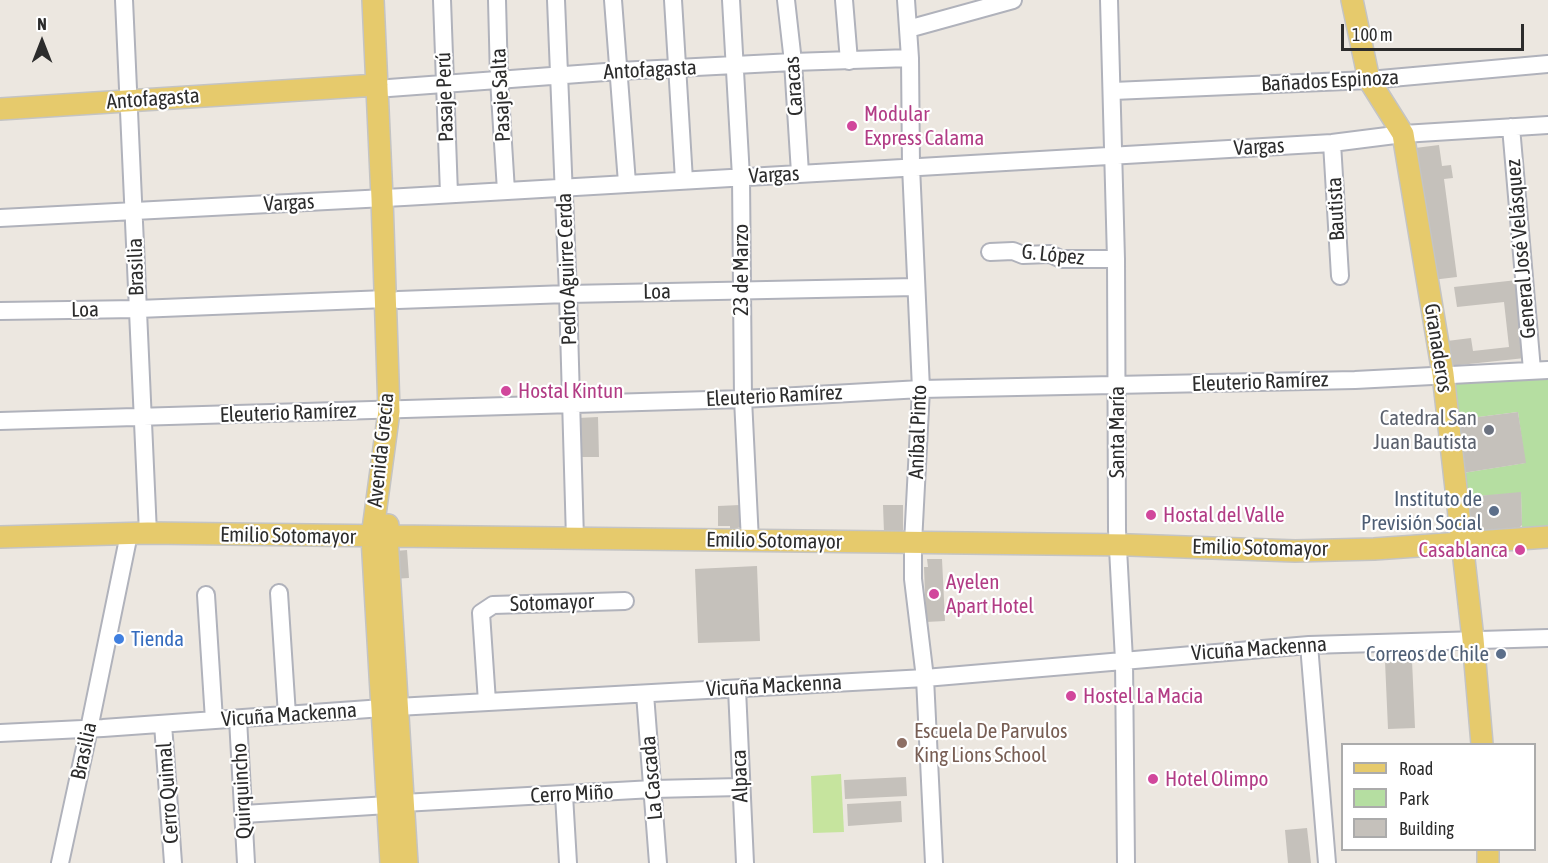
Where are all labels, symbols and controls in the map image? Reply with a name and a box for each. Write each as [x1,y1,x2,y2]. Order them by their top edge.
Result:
north arrow [12,12,72,72]
scale bar [1344,12,1527,50]
text: N [37,15,47,33]
text: 100 m [1352,24,1393,45]
street label: Pasaje Salta [486,47,516,143]
street label: Pasaje Perú [431,52,459,142]
street label: Antofagasta [603,55,697,85]
street label: Caracas [779,55,809,117]
street label: Bañados Espinoza [1260,65,1400,97]
street label: Antofagasta [106,83,200,115]
place label: Modular Express Calama [864,101,984,151]
marker: Modular Express Calama [845,119,859,133]
street label: Vargas [1233,133,1285,161]
street label: General José Velásquez [1501,158,1541,340]
street label: Vargas [748,161,800,189]
street label: Bautista [1322,176,1350,242]
street label: Vargas [263,189,315,217]
street label: Pedro Aguirre Cerda [552,192,582,346]
street label: 23 de Marzo [728,224,754,316]
street label: Brasilia [122,238,150,296]
street label: G. López [1020,239,1086,271]
street label: Loa [643,279,671,305]
street label: Loa [71,297,99,323]
street label: Granaderos [1419,302,1457,394]
street label: Eleuterio Ramírez [1191,367,1329,397]
place label: Hostal Kintun [518,378,623,404]
street label: Eleuterio Ramírez [705,380,843,412]
marker: Hostal Kintun [499,384,513,398]
street label: Aníbal Pinto [904,385,932,479]
street label: Santa María [1104,386,1130,478]
street label: Avenida Grecia [362,391,400,509]
street label: Eleuterio Ramírez [219,398,357,428]
place label: Catedral San Juan Bautista [1373,405,1477,455]
marker: Catedral San Juan Bautista [1482,423,1496,437]
place label: Instituto de Previsión Social [1361,486,1482,536]
place label: Hostal del Valle [1163,502,1285,528]
marker: Instituto de Previsión Social [1487,504,1501,518]
marker: Hostal del Valle [1144,508,1158,522]
street label: Emilio Sotomayor [220,522,356,550]
street label: Emilio Sotomayor [706,527,842,555]
street label: Emilio Sotomayor [1192,534,1328,562]
place label: Casablanca [1419,537,1508,563]
marker: Casablanca [1513,543,1527,557]
place label: Ayelen Apart Hotel [946,569,1034,619]
marker: Ayelen Apart Hotel [927,587,941,601]
street label: Sotomayor [510,589,594,617]
place label: Tienda [131,626,184,652]
marker: Tienda [112,632,126,646]
street label: Vicuña Mackenna [1190,632,1328,666]
place label: Correos de Chile [1366,641,1489,667]
marker: Correos de Chile [1494,647,1508,661]
street label: Vicuña Mackenna [705,670,843,702]
place label: Hostel La Macia [1083,683,1203,709]
marker: Hostel La Macia [1064,689,1078,703]
street label: Vicuña Mackenna [220,698,358,732]
place label: Escuela De Parvulos King Lions School [914,718,1067,768]
street label: Brasilia [66,720,102,782]
street label: La Cascada [636,735,668,821]
marker: Escuela De Parvulos King Lions School [895,736,909,750]
street label: Cerro Quimal [152,741,184,845]
street label: Quirquincho [227,742,257,840]
legend [1341,743,1536,851]
street label: Alpaca [726,749,754,803]
text: Road [1399,758,1433,779]
place label: Hotel Olimpo [1165,766,1268,792]
marker: Hotel Olimpo [1146,772,1160,786]
street label: Cerro Miño [530,779,614,809]
text: Park [1399,788,1429,809]
text: Building [1399,818,1454,839]

